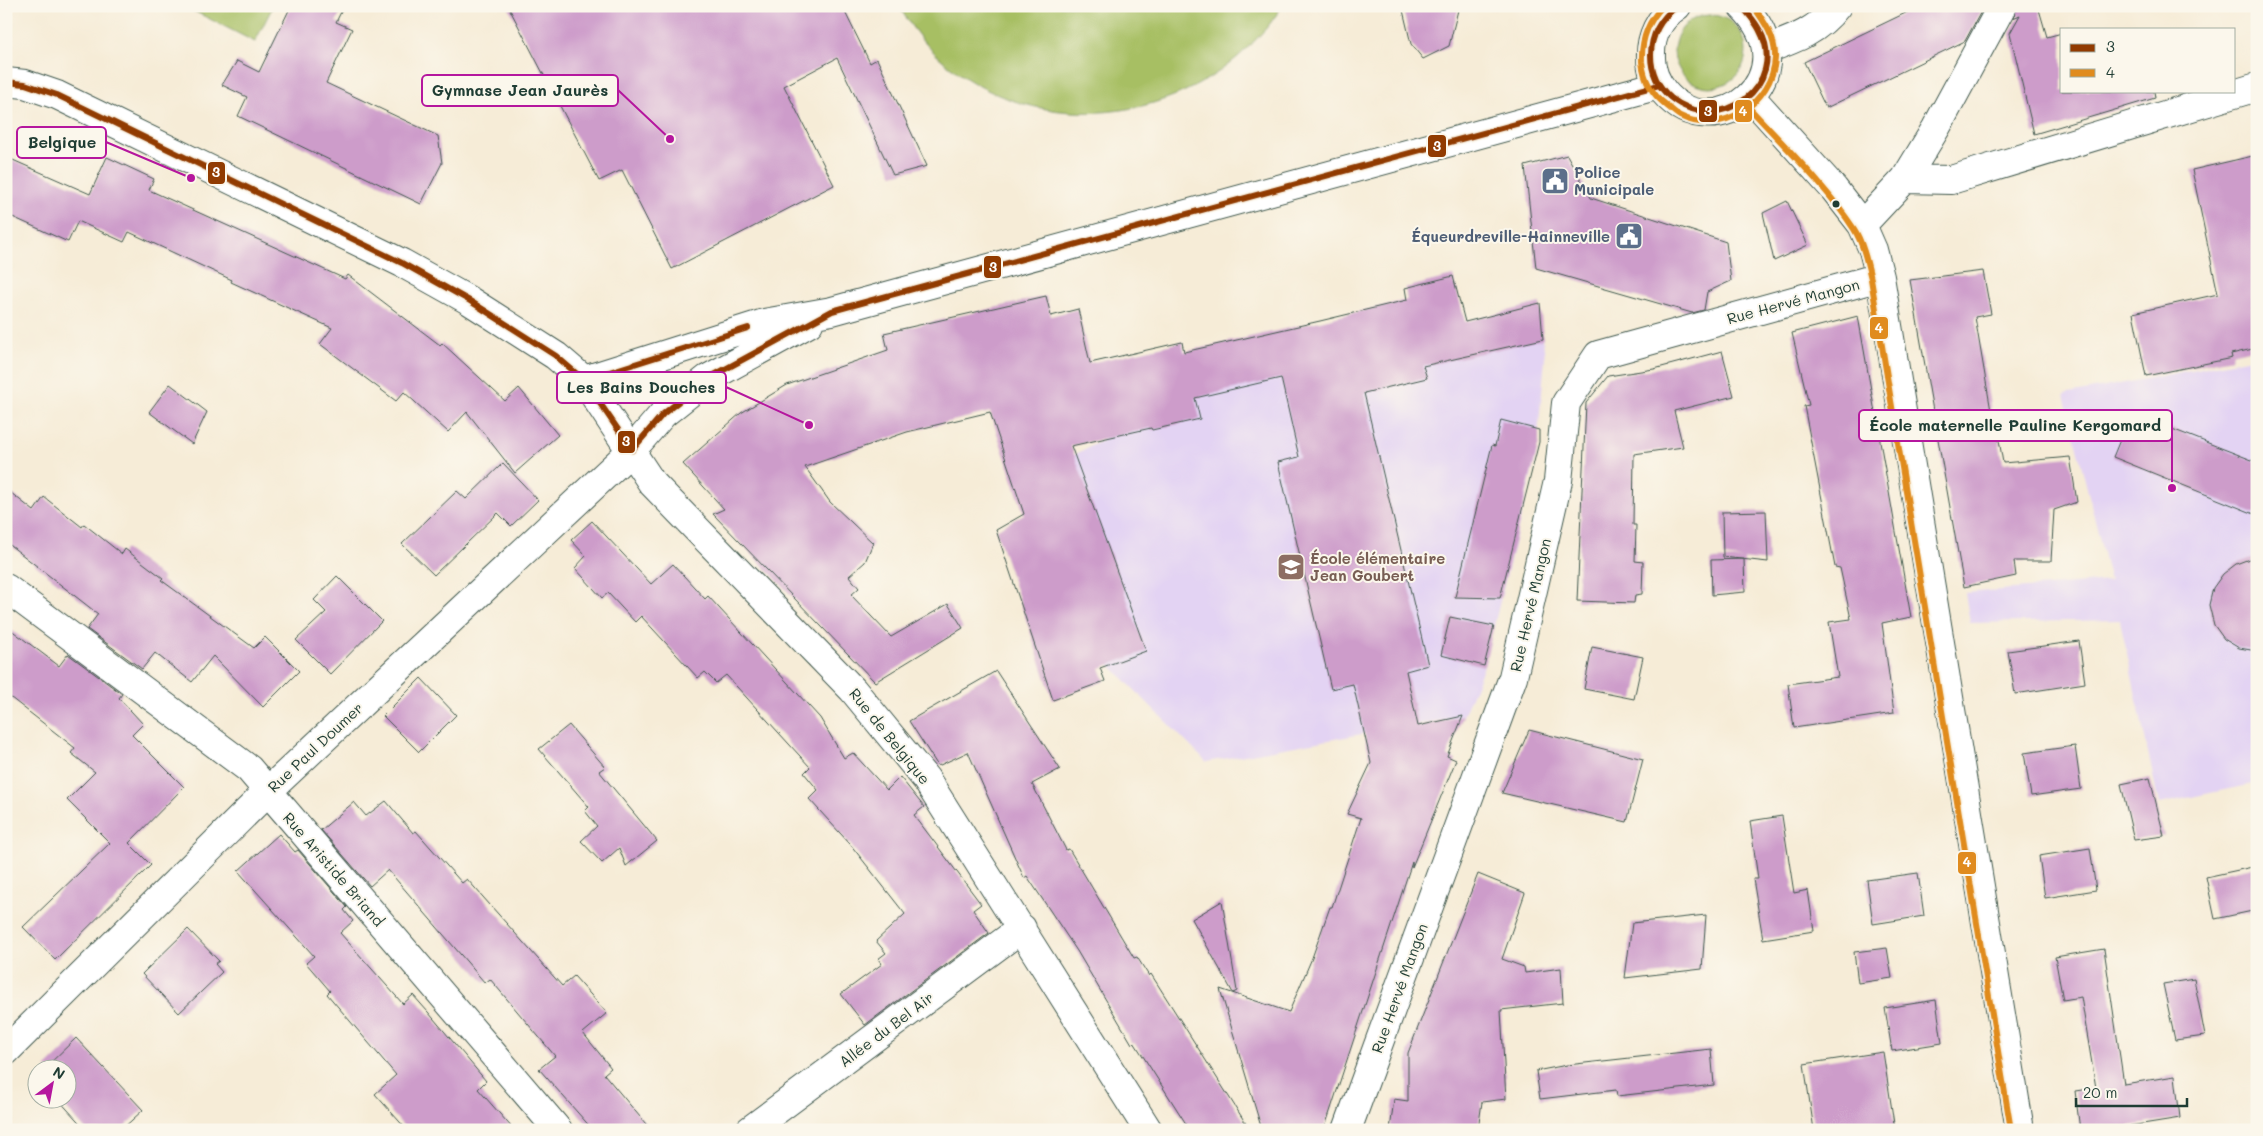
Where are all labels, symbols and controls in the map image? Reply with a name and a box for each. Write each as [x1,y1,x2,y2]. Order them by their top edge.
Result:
legend [2060,28,2236,92]
text: 3 [2106,36,2115,56]
text: 4 [2106,62,2115,82]
callout: Gymnase Jean Jaurès [422,75,618,106]
text: Gymnase Jean Jaurès [432,79,608,100]
line badge: 3 [1698,99,1718,123]
line badge: 4 [1734,99,1753,123]
text: 3 [1704,101,1712,120]
text: 4 [1739,101,1748,120]
callout: Belgique [17,127,106,158]
text: Belgique [28,131,96,152]
line badge: 3 [1427,134,1447,158]
text: 3 [1433,136,1441,155]
line badge: 3 [207,161,226,185]
text: 3 [212,162,220,181]
place label: Police Municipale [1574,162,1654,199]
public building icon: Police Municipale [1540,166,1570,196]
unlabelled marker [1831,199,1841,209]
public building icon: Équeurdreville-Hainneville [1614,221,1644,251]
place label: Équeurdreville-Hainneville [1411,226,1610,246]
line badge: 3 [983,255,1002,279]
text: 3 [989,257,997,276]
street label: Rue Hervé Mangon [1724,274,1862,328]
line badge: 4 [1869,316,1889,340]
text: 4 [1875,318,1884,337]
callout: Les Bains Douches [557,372,726,403]
text: Les Bains Douches [567,376,715,397]
callout: École maternelle Pauline Kergomard [1859,410,2172,441]
text: École maternelle Pauline Kergomard [1869,414,2161,435]
line badge: 3 [617,430,636,454]
text: 3 [622,431,630,450]
street label: Rue Hervé Mangon [1505,536,1555,674]
place label: École élémentaire Jean Goubert [1310,548,1445,585]
school or university icon: École élémentaire Jean Goubert [1276,552,1306,582]
street label: Rue de Belgique [845,684,935,788]
street label: Rue Paul Doumer [263,698,367,796]
street label: Rue Aristide Briand [279,808,389,930]
line badge: 4 [1957,851,1977,875]
text: 4 [1963,852,1972,871]
street label: Rue Hervé Mangon [1366,920,1432,1056]
street label: Allée du Bel Air [835,987,937,1071]
north arrow [28,1058,78,1108]
text: N [50,1062,69,1083]
scale bar [2076,1076,2187,1108]
text: 20 m [2083,1082,2117,1102]

